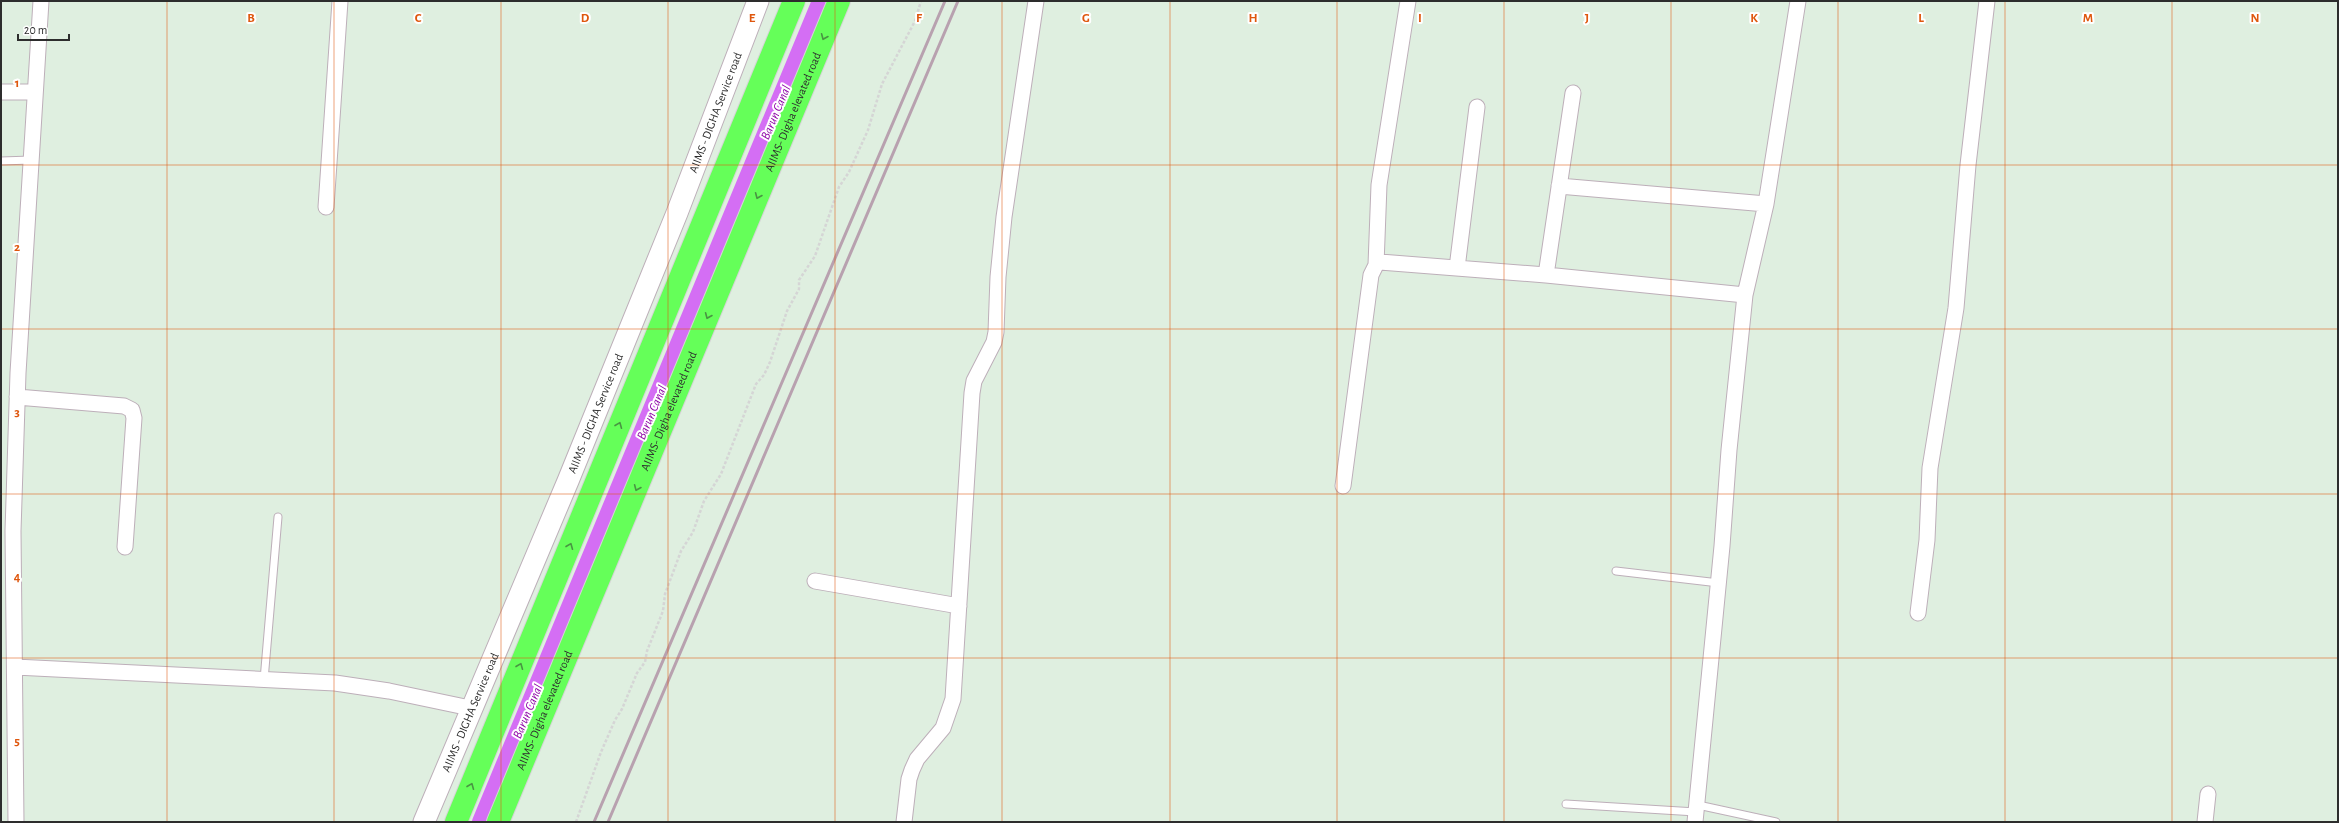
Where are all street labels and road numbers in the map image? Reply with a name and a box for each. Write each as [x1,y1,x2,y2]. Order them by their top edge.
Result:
street label: AIIMS- Digha elevated road [763,50,823,173]
street label: AIIMS - DIGHA Service road [687,51,744,174]
street label: AIIMS- Digha elevated road [639,350,699,472]
street label: AIIMS - DIGHA Service road [566,352,625,475]
street label: AIIMS- Digha elevated road [514,649,574,772]
street label: AIIMS - DIGHA Service road [440,651,501,774]

